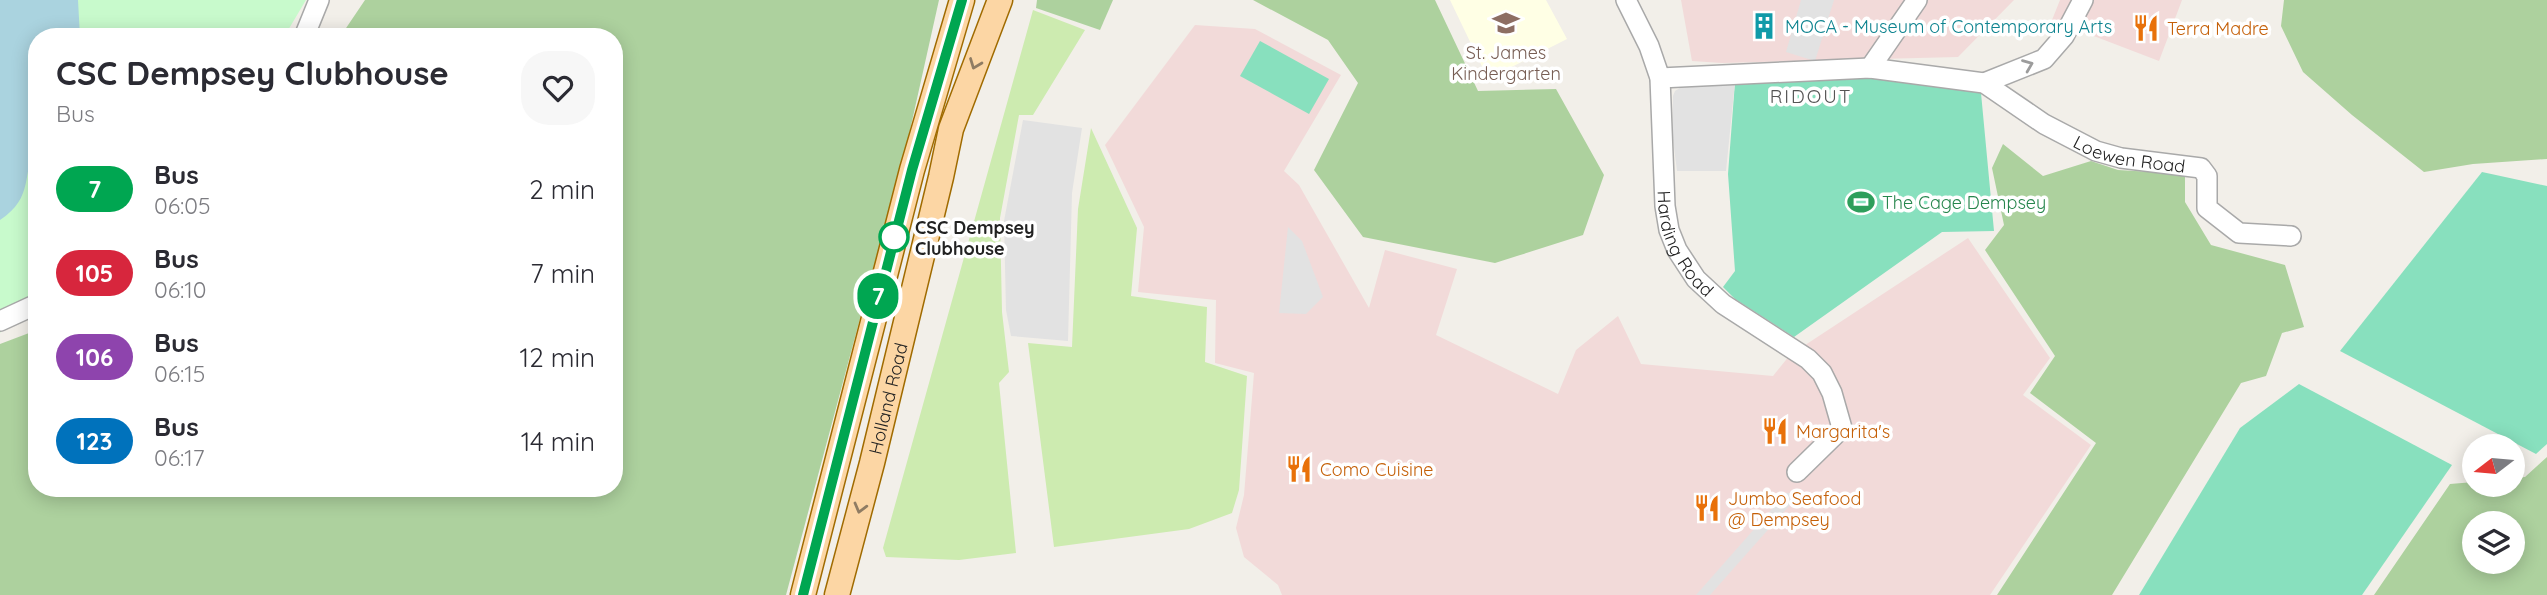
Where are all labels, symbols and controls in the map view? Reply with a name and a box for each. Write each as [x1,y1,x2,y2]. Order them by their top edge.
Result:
school or university icon: St. James Kindergarten [1491,8,1521,38]
building icon: MOCA - Museum of Contemporary Arts [1749,11,1779,41]
restaurant icon: Terra Madre [2131,13,2161,43]
place label: MOCA - Museum of Contemporary Arts [1785,15,2112,38]
place label: Terra Madre [2167,17,2269,40]
place label: St. James Kindergarten [1451,41,1561,85]
button: heart [521,51,595,125]
text: CSC Dempsey Clubhouse [56,52,449,93]
one-way arrow [970,57,984,69]
one-way arrow [2021,60,2033,74]
district label: RIDOUT [1770,84,1852,108]
text: Bus [56,99,95,128]
street label: Loewen Road [2070,130,2187,177]
text: Bus [154,158,199,191]
text: 2 min [529,173,595,206]
text: 7 [88,174,101,204]
sports icon: The Cage Dempsey [1846,187,1876,217]
street label: Harding Road [1653,190,1719,301]
text: 06:05 [154,191,211,220]
place label: The Cage Dempsey [1882,191,2046,214]
place label: CSC Dempsey Clubhouse [915,216,1035,260]
marker: CSC Dempsey Clubhouse [879,222,909,252]
text: Bus [154,242,199,275]
text: 7 min [530,257,595,290]
text: 105 [76,258,113,288]
line badge: 7 [855,273,901,319]
text: 06:10 [154,275,207,304]
text: 7 [871,281,885,311]
text: Bus [154,326,199,359]
street label: Holland Road [863,340,912,457]
text: 12 min [520,341,595,374]
text: 106 [76,342,113,372]
text: 06:15 [154,359,205,388]
text: Bus [154,410,199,443]
restaurant icon: Margarita's [1760,416,1790,446]
place label: Margarita's [1796,420,1890,443]
text: 14 min [521,425,595,458]
text: 123 [77,426,112,456]
north arrow [2462,434,2525,497]
map controls [2462,434,2525,574]
text: 06:17 [154,443,205,472]
restaurant icon: Como Cuisine [1284,454,1314,484]
place label: Como Cuisine [1320,458,1434,481]
place label: Jumbo Seafood @ Dempsey [1728,487,1861,531]
restaurant icon: Jumbo Seafood @ Dempsey [1692,493,1722,523]
one-way arrow [854,502,868,514]
button: layers [2462,511,2525,574]

